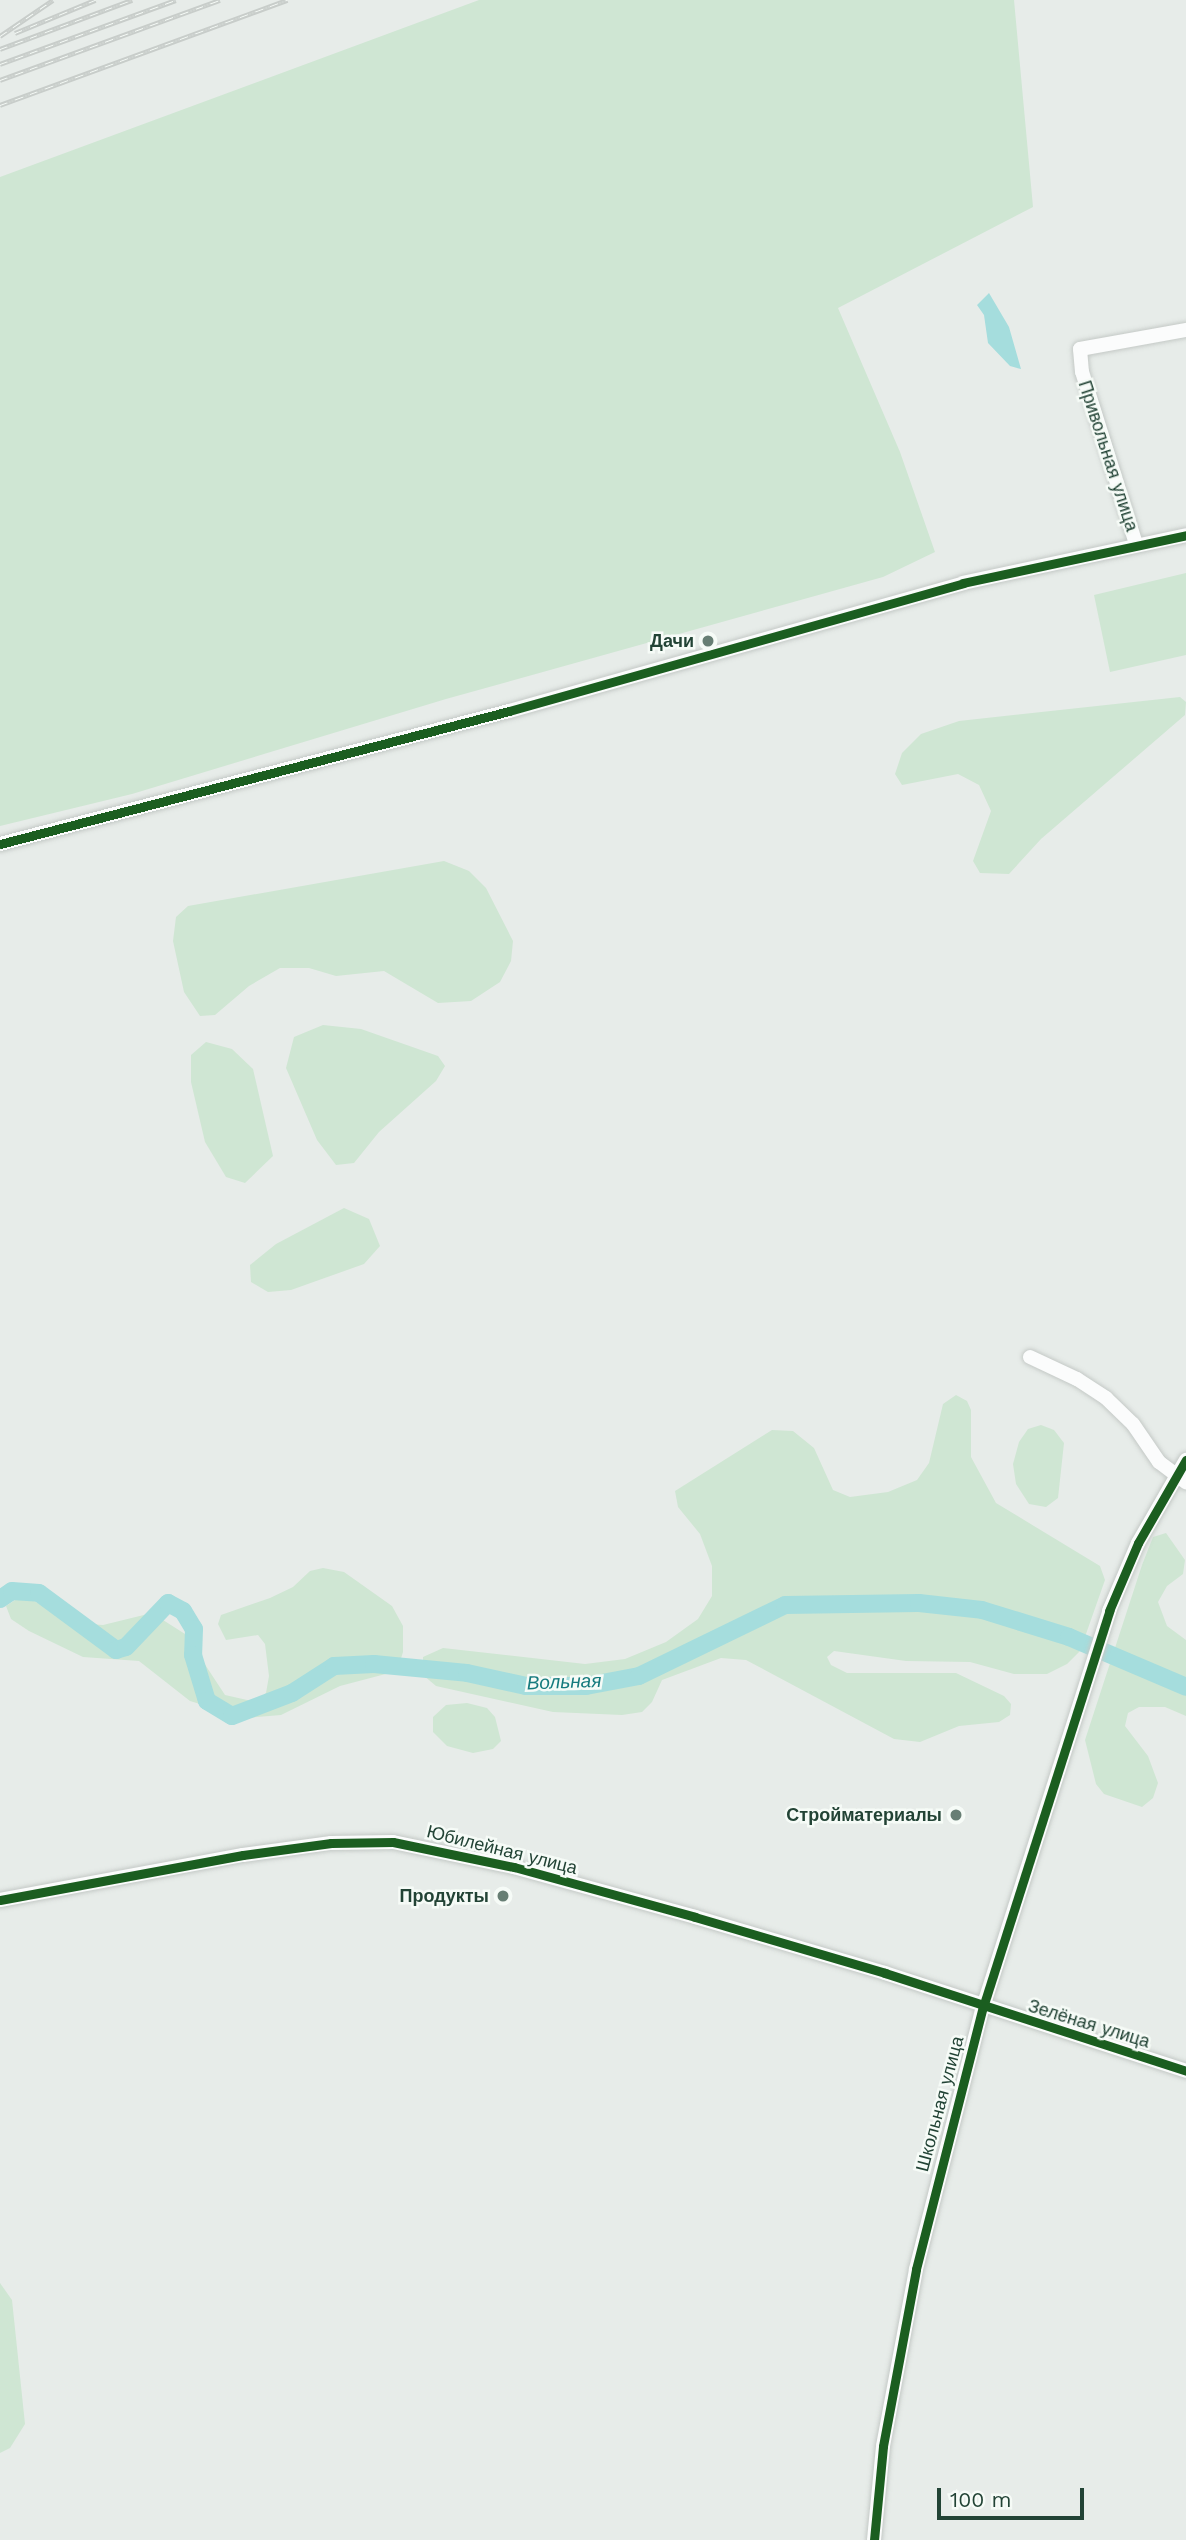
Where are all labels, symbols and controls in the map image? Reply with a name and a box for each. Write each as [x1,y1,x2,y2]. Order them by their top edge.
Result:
street label: Привольная улица [1073,378,1143,534]
place label: Дачи [650,630,694,652]
marker: Дачи [700,633,716,649]
water label: Вольная [526,1669,602,1695]
place label: Стройматериалы [786,1804,942,1826]
marker: Стройматериалы [948,1807,964,1823]
street label: Юбилейная улица [424,1821,580,1879]
place label: Продукты [399,1885,489,1907]
marker: Продукты [495,1888,511,1904]
street label: Зелёная улица [1026,1995,1152,2053]
street label: Школьная улица [912,2034,968,2174]
scale bar [941,2474,1088,2518]
text: 100 m [950,2487,1012,2512]

